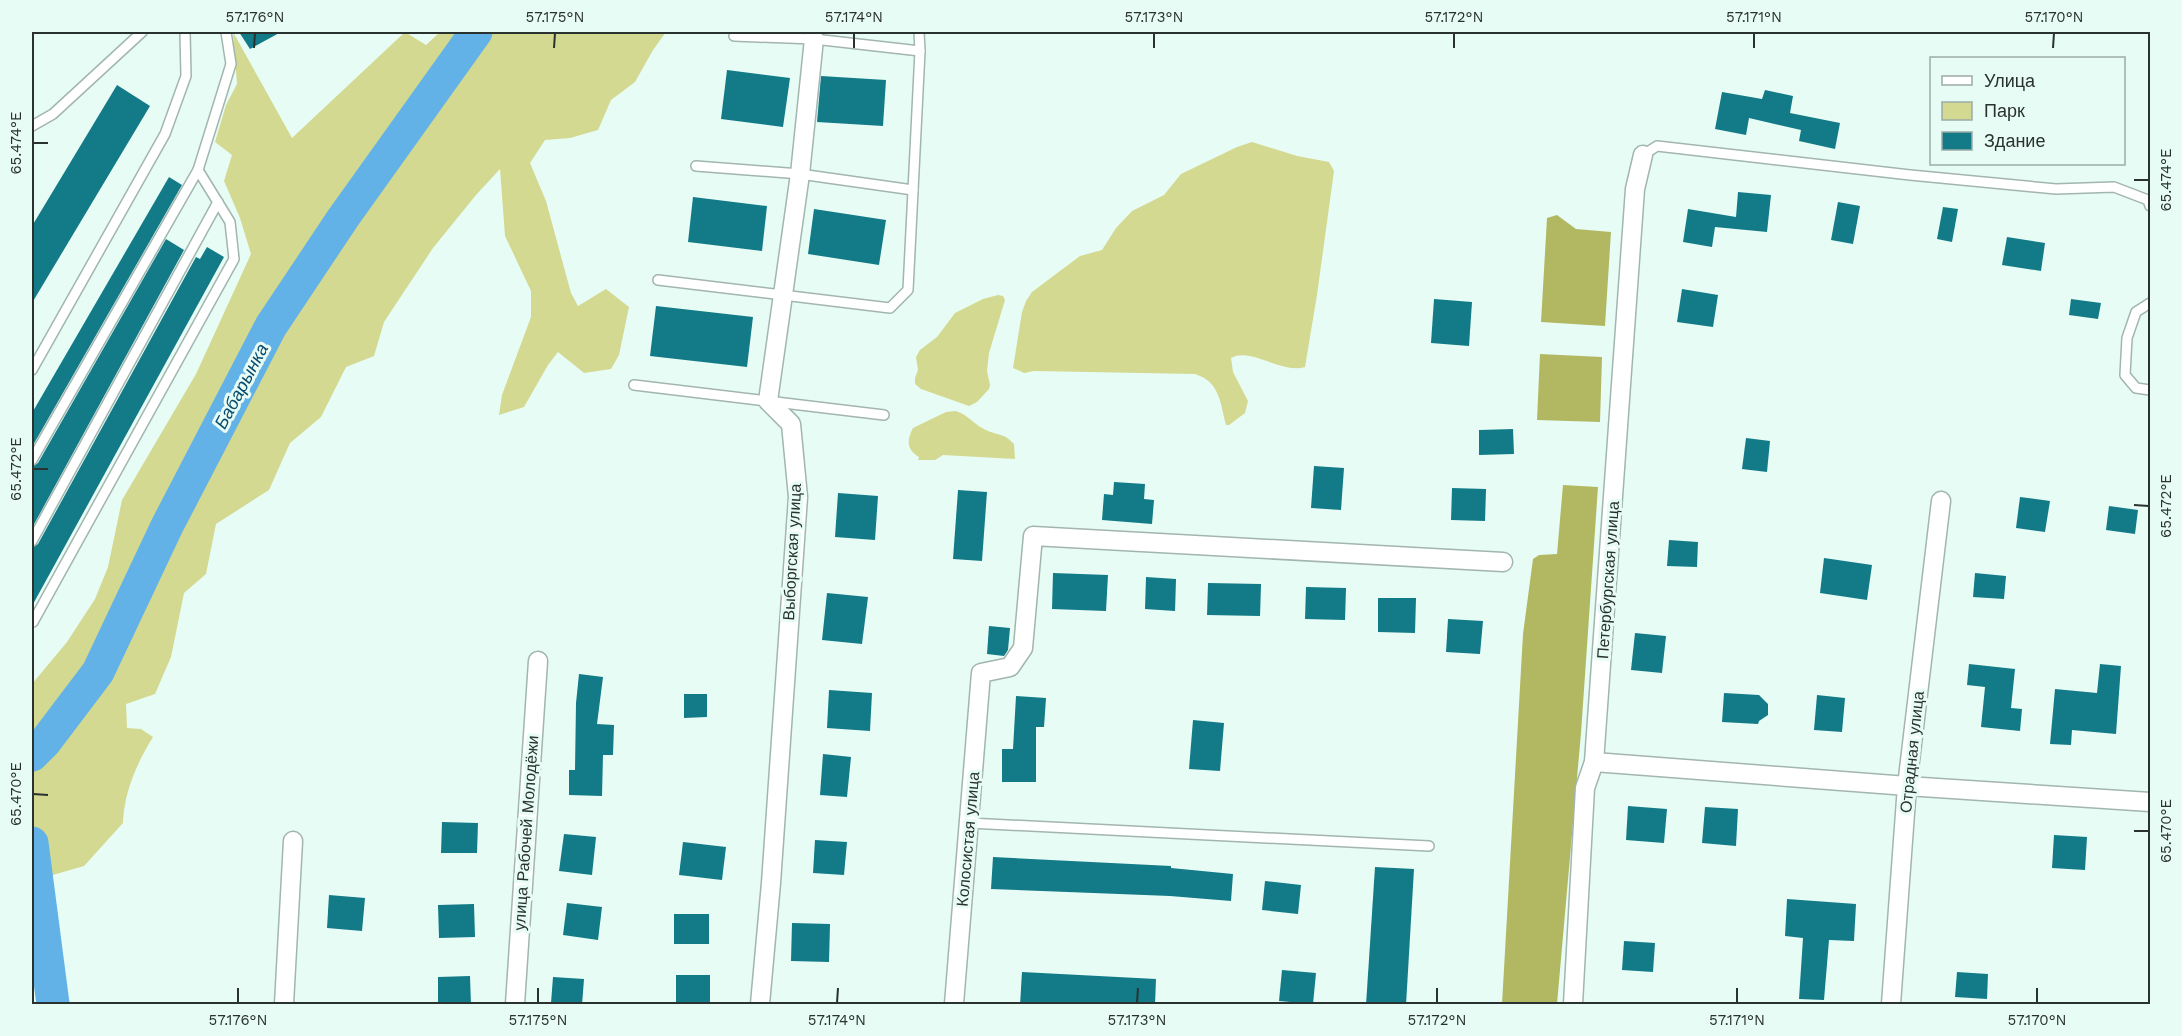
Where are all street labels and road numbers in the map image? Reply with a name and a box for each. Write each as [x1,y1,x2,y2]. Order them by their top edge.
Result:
street label: Выборгская улица [779,483,805,621]
street label: Петербургская улица [1593,500,1623,660]
street label: Отрадная улица [1896,690,1928,814]
street label: улица Рабочей Молодёжи [510,735,542,931]
street label: Колосистая улица [953,771,983,907]

